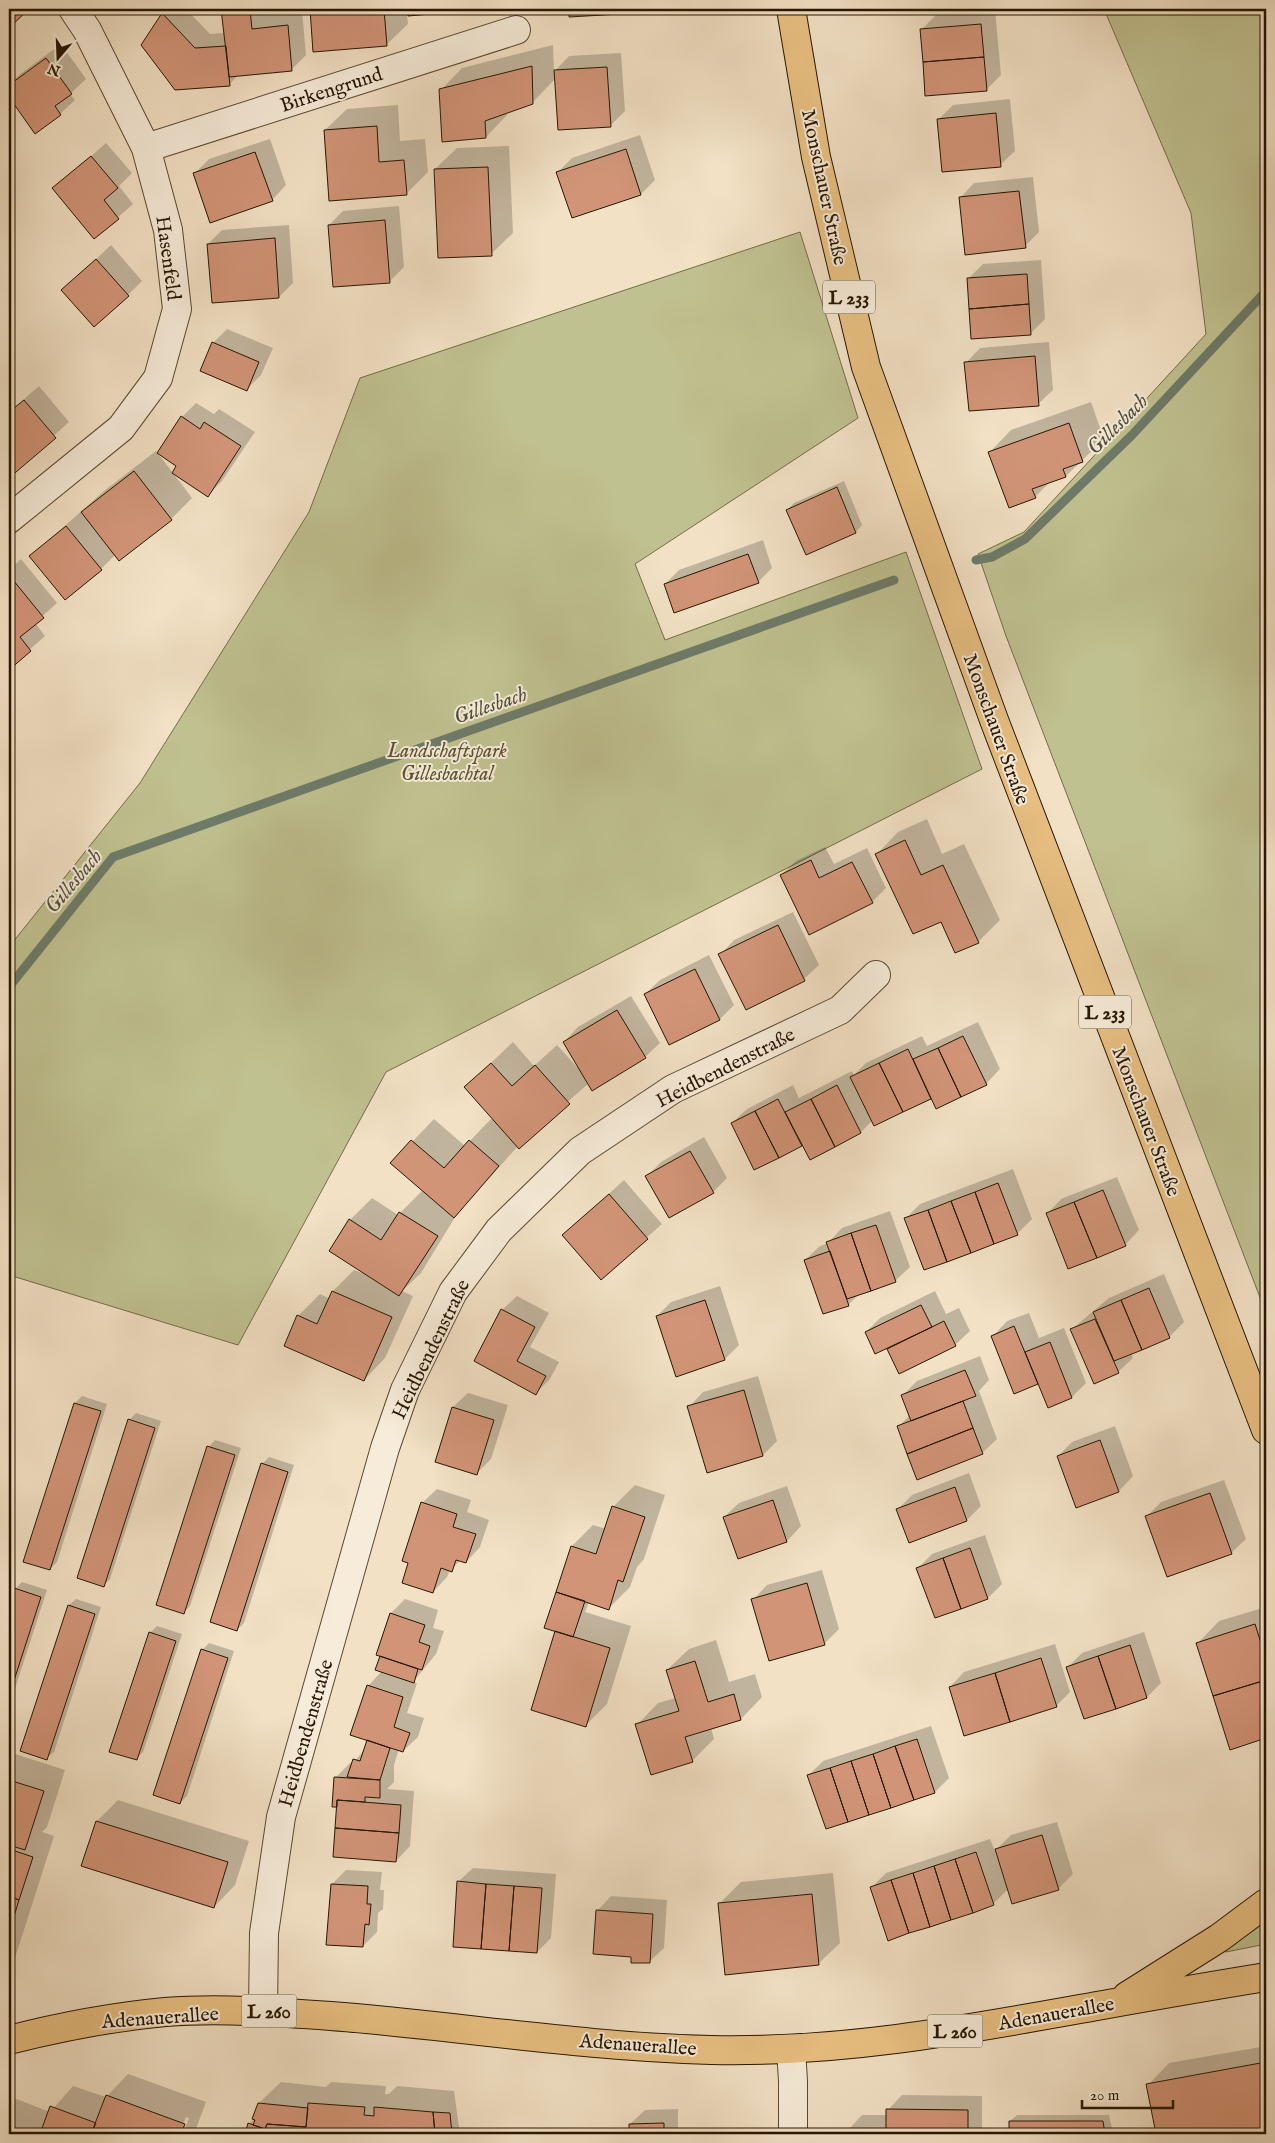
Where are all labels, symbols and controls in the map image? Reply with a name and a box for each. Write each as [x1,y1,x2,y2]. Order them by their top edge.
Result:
north arrow [32,32,82,82]
text: N [45,59,64,80]
street label: Birkengrund [277,62,386,119]
street label: Monschauer Straße [795,107,852,268]
street label: Hasenfeld [149,214,186,302]
road number: L 233 [823,280,875,314]
water label: Gillesbach [1082,389,1155,461]
street label: Monschauer Straße [957,651,1034,808]
water label: Gillesbach [450,681,531,732]
park label: Landschaftspark Gillesbachtal [386,739,507,787]
water label: Gillesbach [39,844,109,920]
road number: L 233 [1079,996,1131,1028]
street label: Heidbendenstraße [652,1023,799,1114]
street label: Monschauer Straße [1105,1043,1186,1200]
street label: Heidbendenstraße [387,1276,476,1424]
street label: Heidbendenstraße [273,1657,339,1810]
street label: Adenauerallee [995,1992,1116,2037]
road number: L 260 [242,1994,296,2028]
street label: Adenauerallee [100,2002,220,2035]
road number: L 260 [928,2014,982,2048]
street label: Adenauerallee [577,2029,697,2062]
scale bar [1082,2078,1174,2110]
text: 20 m [1090,2086,1120,2105]

